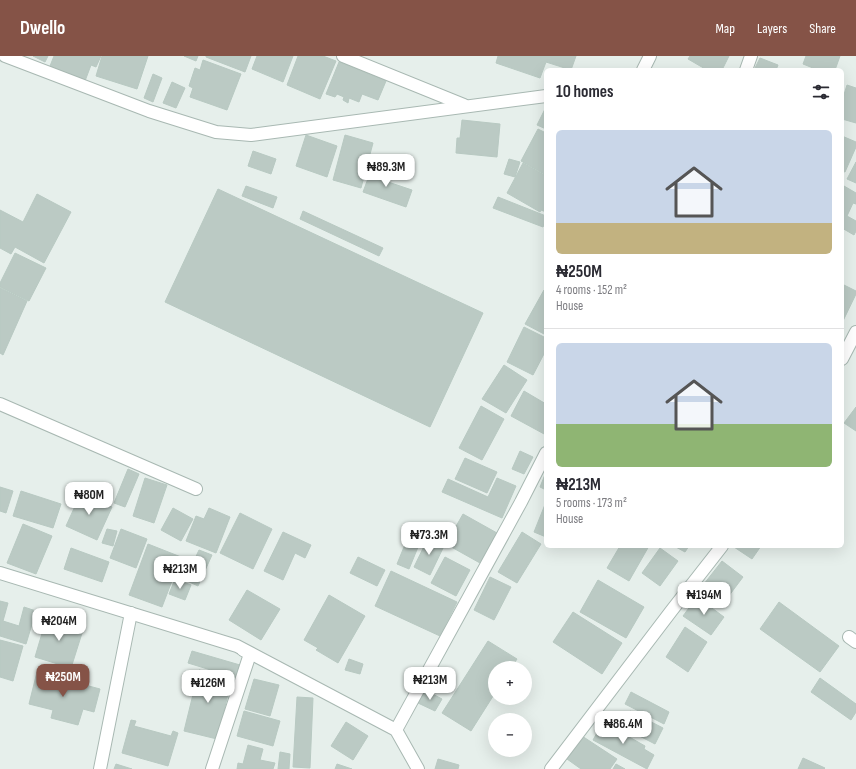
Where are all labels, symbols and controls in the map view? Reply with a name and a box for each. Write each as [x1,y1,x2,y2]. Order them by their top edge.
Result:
text: Dwello [20,17,65,40]
text: Map [715,20,735,37]
text: Layers [757,20,787,37]
text: Share [809,20,836,37]
icon: filters [810,81,832,103]
text: 10 homes [556,82,613,102]
pin: ₦89.3M [353,154,419,188]
icon: home [658,156,730,228]
text: ₦89.3M [367,159,405,175]
text: ₦250M [556,262,602,282]
text: 4 rooms · 152 m² [556,282,627,298]
text: House [556,298,583,314]
icon: home [658,369,730,441]
text: ₦213M [556,475,601,495]
pin: ₦80M [65,482,113,516]
text: ₦80M [74,487,104,503]
text: 5 rooms · 173 m² [556,495,627,511]
text: House [556,511,583,527]
pin: ₦73.3M [396,522,462,556]
text: ₦73.3M [410,527,448,543]
pin: ₦213M [152,556,208,590]
text: ₦213M [163,561,197,577]
pin: ₦194M [676,582,732,616]
text: ₦194M [687,587,721,603]
pin: ₦204M [31,608,87,642]
text: ₦204M [41,613,77,629]
map controls [488,661,532,757]
button: + [488,661,532,705]
pin: ₦250M [35,664,91,698]
pin: ₦213M [402,667,458,701]
text: ₦250M [45,669,81,685]
pin: ₦126M [180,670,236,704]
text: ₦213M [413,672,447,688]
text: ₦126M [191,675,225,691]
pin: ₦86.4M [590,711,656,745]
button: − [488,713,532,757]
text: ₦86.4M [604,716,642,732]

